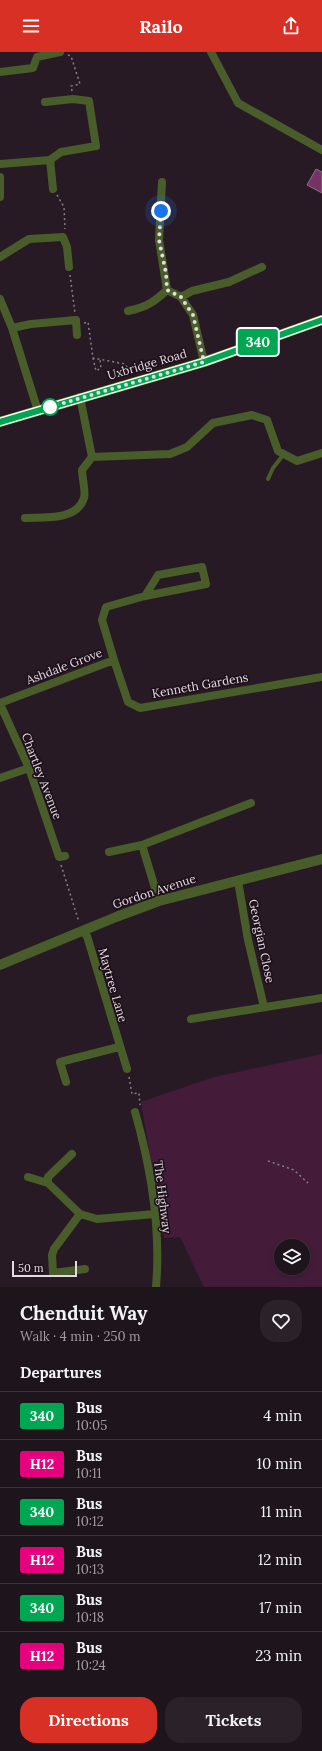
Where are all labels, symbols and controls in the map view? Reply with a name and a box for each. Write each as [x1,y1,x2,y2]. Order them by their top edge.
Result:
icon: menu [20,15,42,37]
text: Railo [139,15,183,38]
icon: share [280,15,302,37]
your location [151,201,171,221]
line badge: 340 [235,329,281,355]
text: 340 [246,333,270,351]
street label: Uxbridge Road [105,345,189,383]
unlabelled marker [41,398,59,416]
street label: Ashdale Grove [23,644,105,688]
street label: Kenneth Gardens [151,669,250,701]
street label: Chartley Avenue [19,731,66,822]
street label: Gordon Avenue [110,870,198,912]
street label: Georgian Close [246,898,278,985]
street label: Maytree Lane [95,946,131,1024]
street label: The Highway [151,1160,175,1235]
map controls [274,1239,310,1275]
button: layers [274,1239,310,1275]
scale bar [12,1259,77,1278]
text: 50 m [18,1261,44,1275]
button: heart [260,1300,302,1342]
text: Chenduit Way [20,1301,147,1325]
text: Walk · 4 min · 250 m [20,1328,141,1345]
text: Departures [20,1363,101,1382]
text: Bus [76,1398,102,1417]
text: 4 min [263,1406,302,1425]
text: 340 [30,1407,54,1425]
text: 10:05 [76,1417,107,1434]
text: Bus [76,1446,102,1465]
text: 10 min [257,1454,302,1473]
text: H12 [30,1455,54,1473]
text: 10:11 [76,1465,102,1482]
text: Bus [76,1494,102,1513]
text: 11 min [260,1502,302,1521]
text: 340 [30,1503,54,1521]
text: 10:12 [76,1513,104,1530]
text: Bus [76,1542,102,1561]
text: 12 min [258,1550,302,1569]
text: H12 [30,1551,54,1569]
text: 10:13 [76,1561,104,1578]
text: Bus [76,1590,102,1609]
text: 17 min [259,1598,302,1617]
text: 340 [30,1599,54,1617]
text: 10:18 [76,1609,104,1626]
text: Bus [76,1638,102,1657]
text: 23 min [255,1646,302,1665]
text: H12 [30,1647,54,1665]
text: 10:24 [76,1657,106,1674]
button: Directions [20,1697,157,1743]
button: Tickets [165,1697,302,1743]

